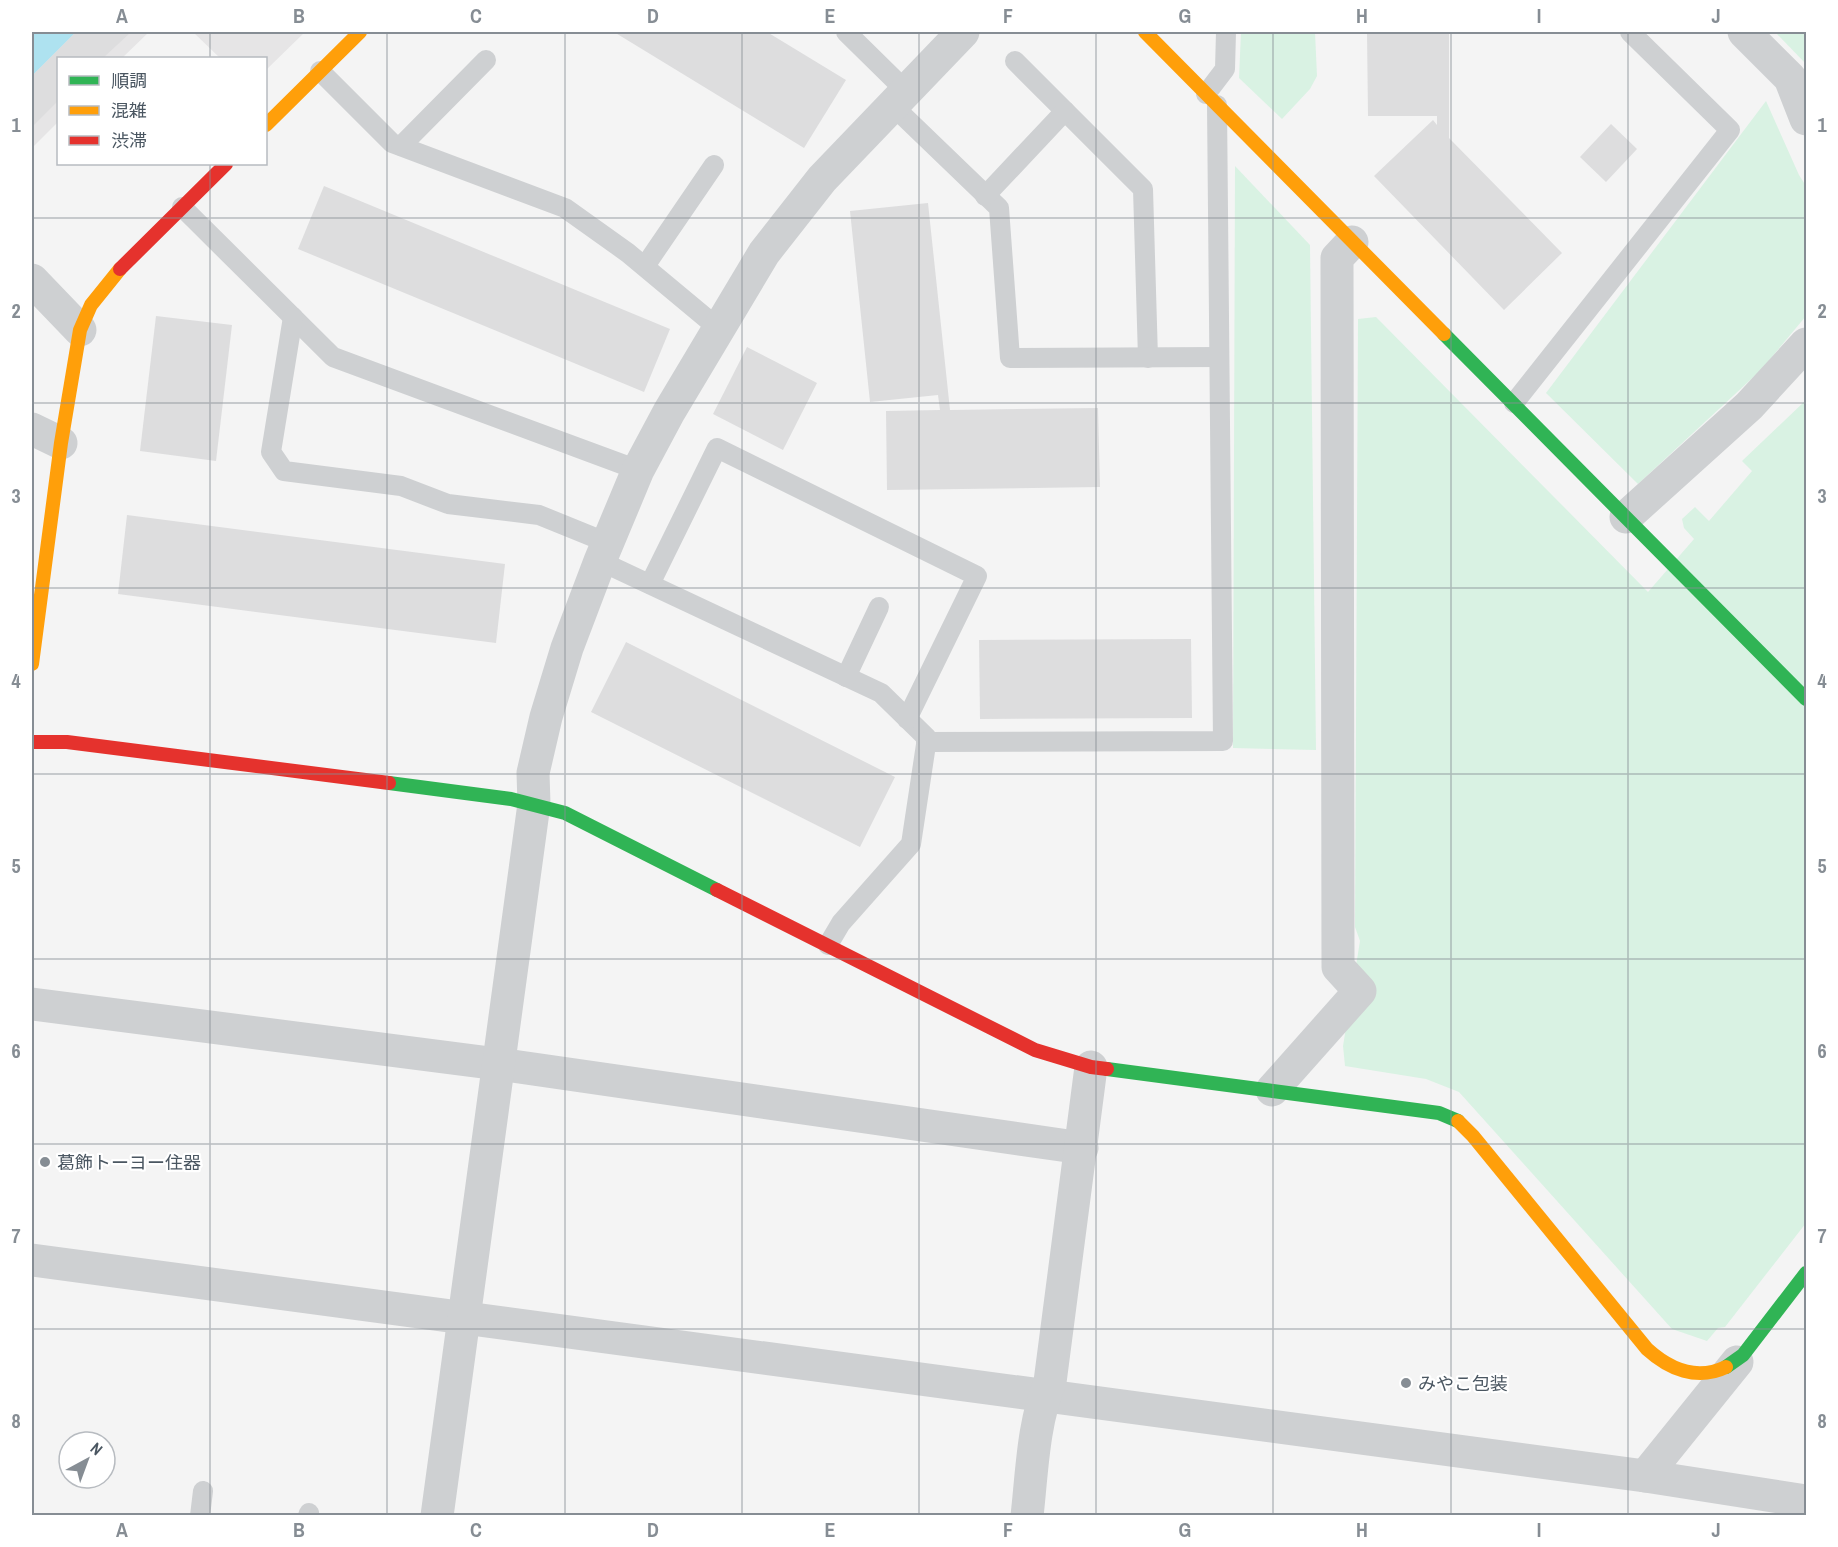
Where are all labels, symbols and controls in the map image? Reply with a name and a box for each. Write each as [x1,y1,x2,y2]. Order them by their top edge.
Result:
text: A [116,2,128,29]
text: B [293,2,305,29]
text: C [470,2,482,29]
text: D [647,2,659,29]
text: E [825,2,836,29]
text: F [1003,2,1013,29]
text: G [1179,2,1191,29]
text: H [1356,2,1368,29]
text: I [1537,2,1541,29]
text: J [1711,2,1721,29]
legend [57,57,267,165]
text: 順調 [111,68,147,93]
text: 混雑 [111,98,147,123]
text: 1 [11,111,21,138]
text: 1 [1817,111,1827,138]
text: 渋滞 [111,128,147,153]
text: 2 [11,297,21,324]
text: 2 [1817,297,1827,324]
text: 3 [11,482,21,509]
text: 3 [1817,482,1827,509]
text: 4 [11,667,21,694]
text: 4 [1817,667,1827,694]
text: 5 [11,852,21,879]
text: 5 [1817,852,1827,879]
text: 6 [11,1037,21,1064]
text: 6 [1817,1037,1827,1064]
place label: 葛飾トーヨー住器 [57,1150,201,1175]
marker: 葛飾トーヨー住器 [38,1155,52,1169]
text: 7 [11,1222,21,1249]
text: 7 [1817,1222,1827,1249]
place label: みやこ包装 [1418,1371,1508,1396]
marker: みやこ包装 [1399,1376,1413,1390]
text: 8 [11,1407,21,1434]
text: 8 [1817,1407,1827,1434]
north arrow [57,1430,117,1490]
text: N [86,1437,108,1460]
text: A [116,1516,128,1543]
text: B [293,1516,305,1543]
text: C [470,1516,482,1543]
text: D [647,1516,659,1543]
text: E [825,1516,836,1543]
text: F [1003,1516,1013,1543]
text: G [1179,1516,1191,1543]
text: H [1356,1516,1368,1543]
text: I [1537,1516,1541,1543]
text: J [1711,1516,1721,1543]

